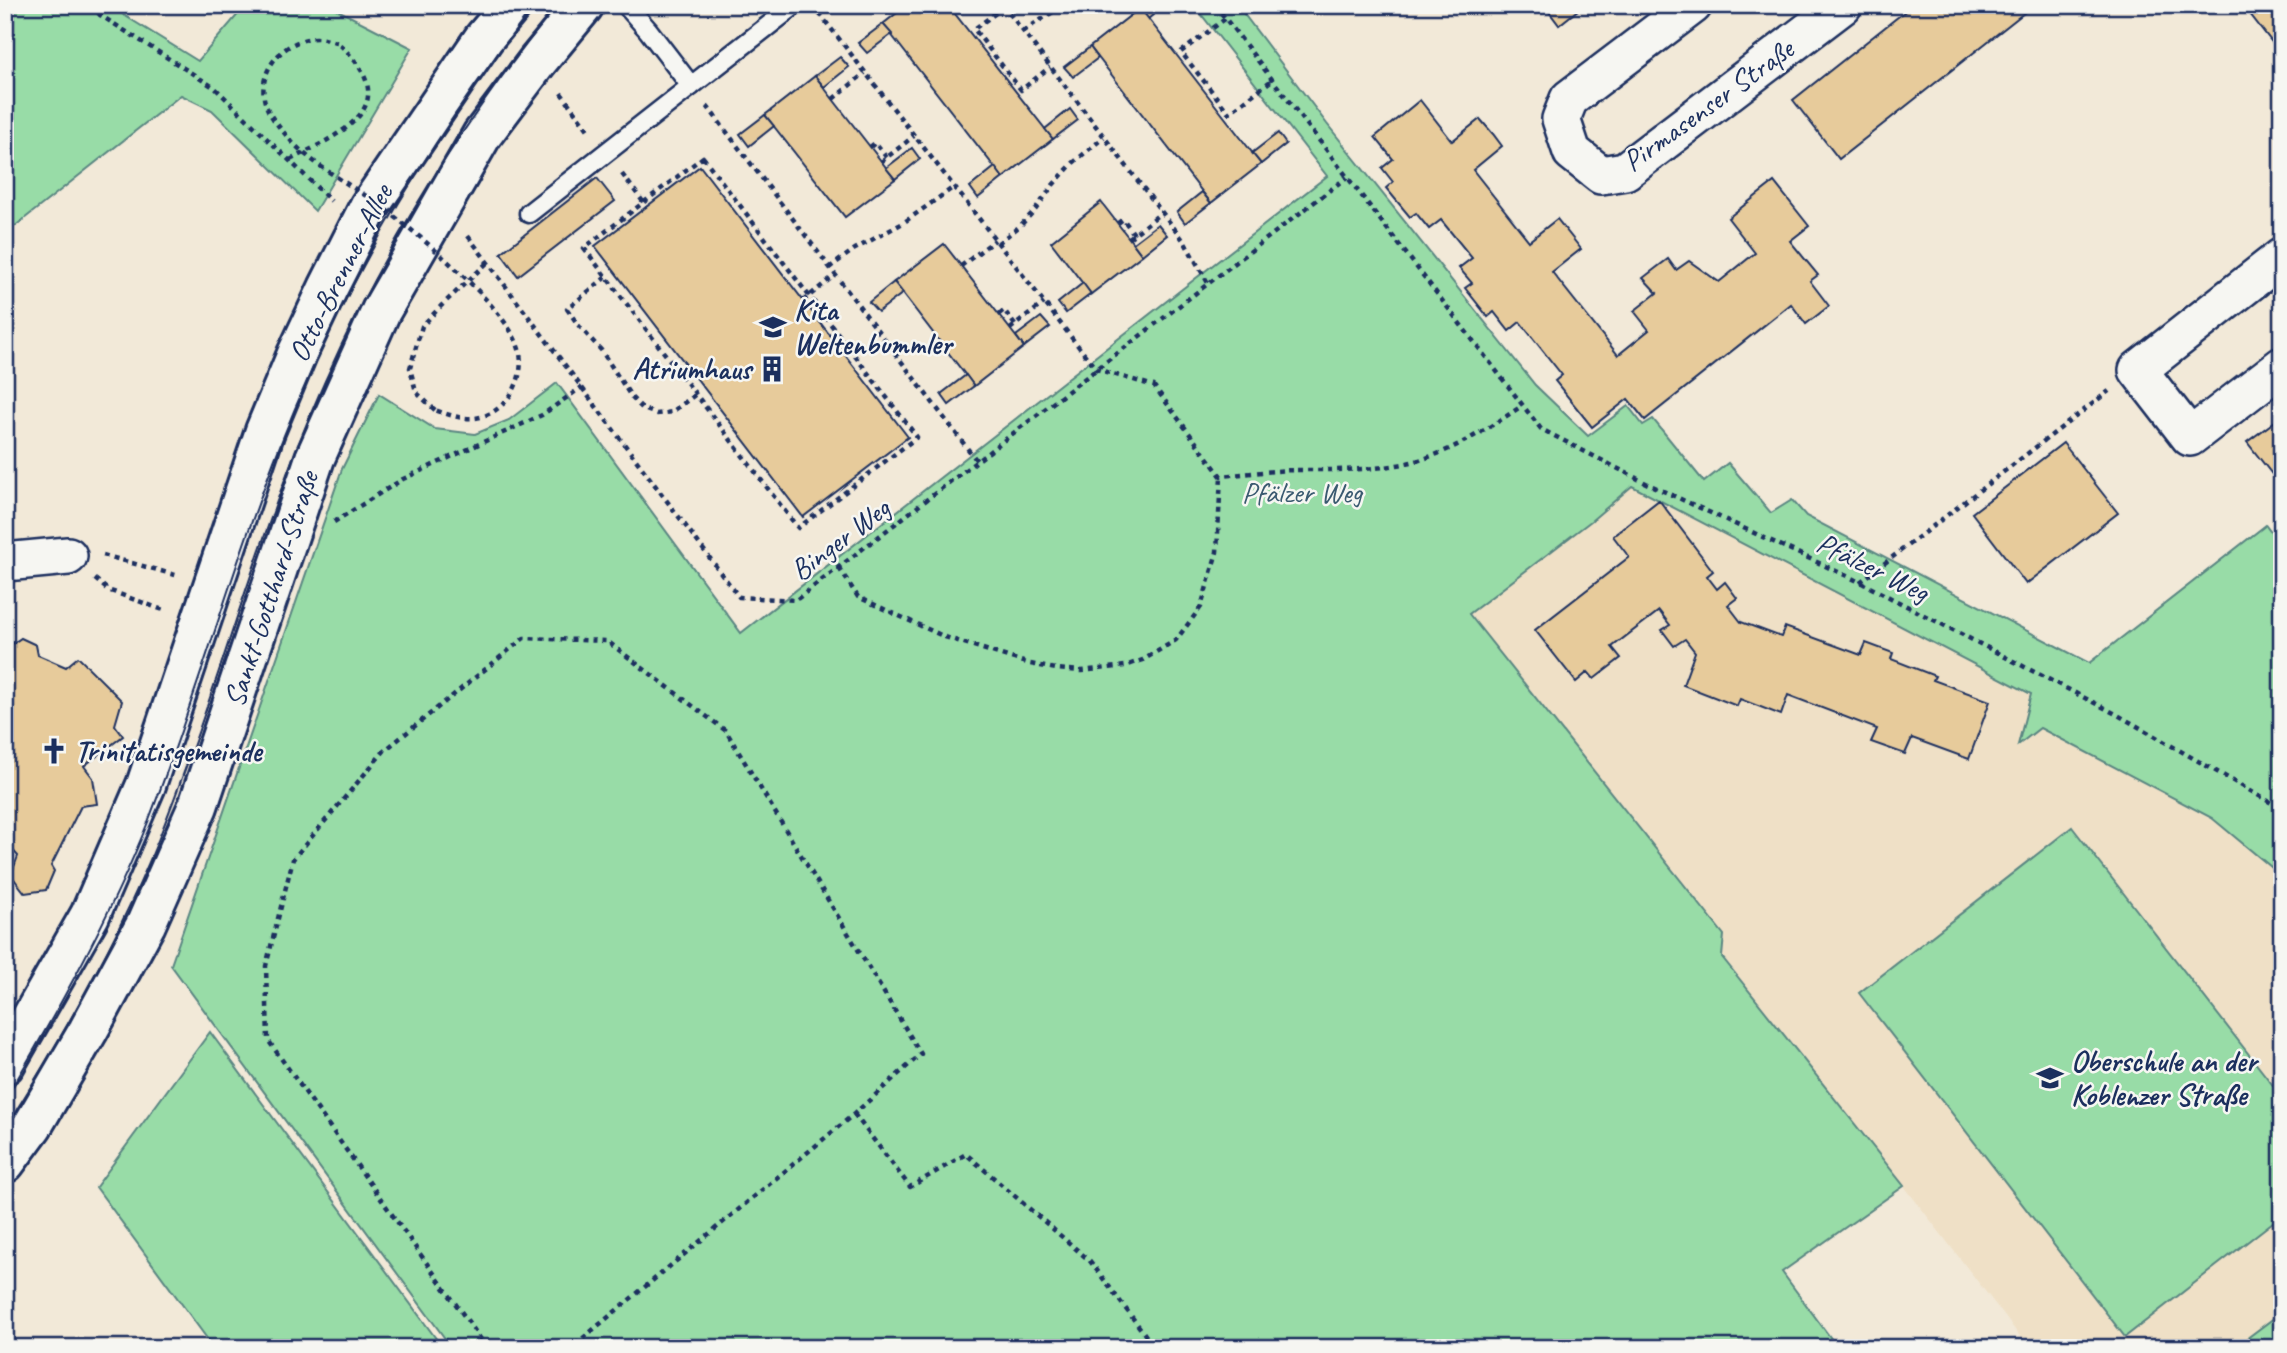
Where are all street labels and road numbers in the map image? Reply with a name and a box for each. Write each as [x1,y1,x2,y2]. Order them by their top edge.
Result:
street label: Pirmasenser Straße [1615,29,1803,180]
street label: Otto-Brenner-Allee [279,176,402,368]
street label: Sankt-Gotthard-Straße [215,464,328,712]
street label: Binger Weg [782,488,899,589]
street label: Pfälzer Weg [1811,524,1937,611]

